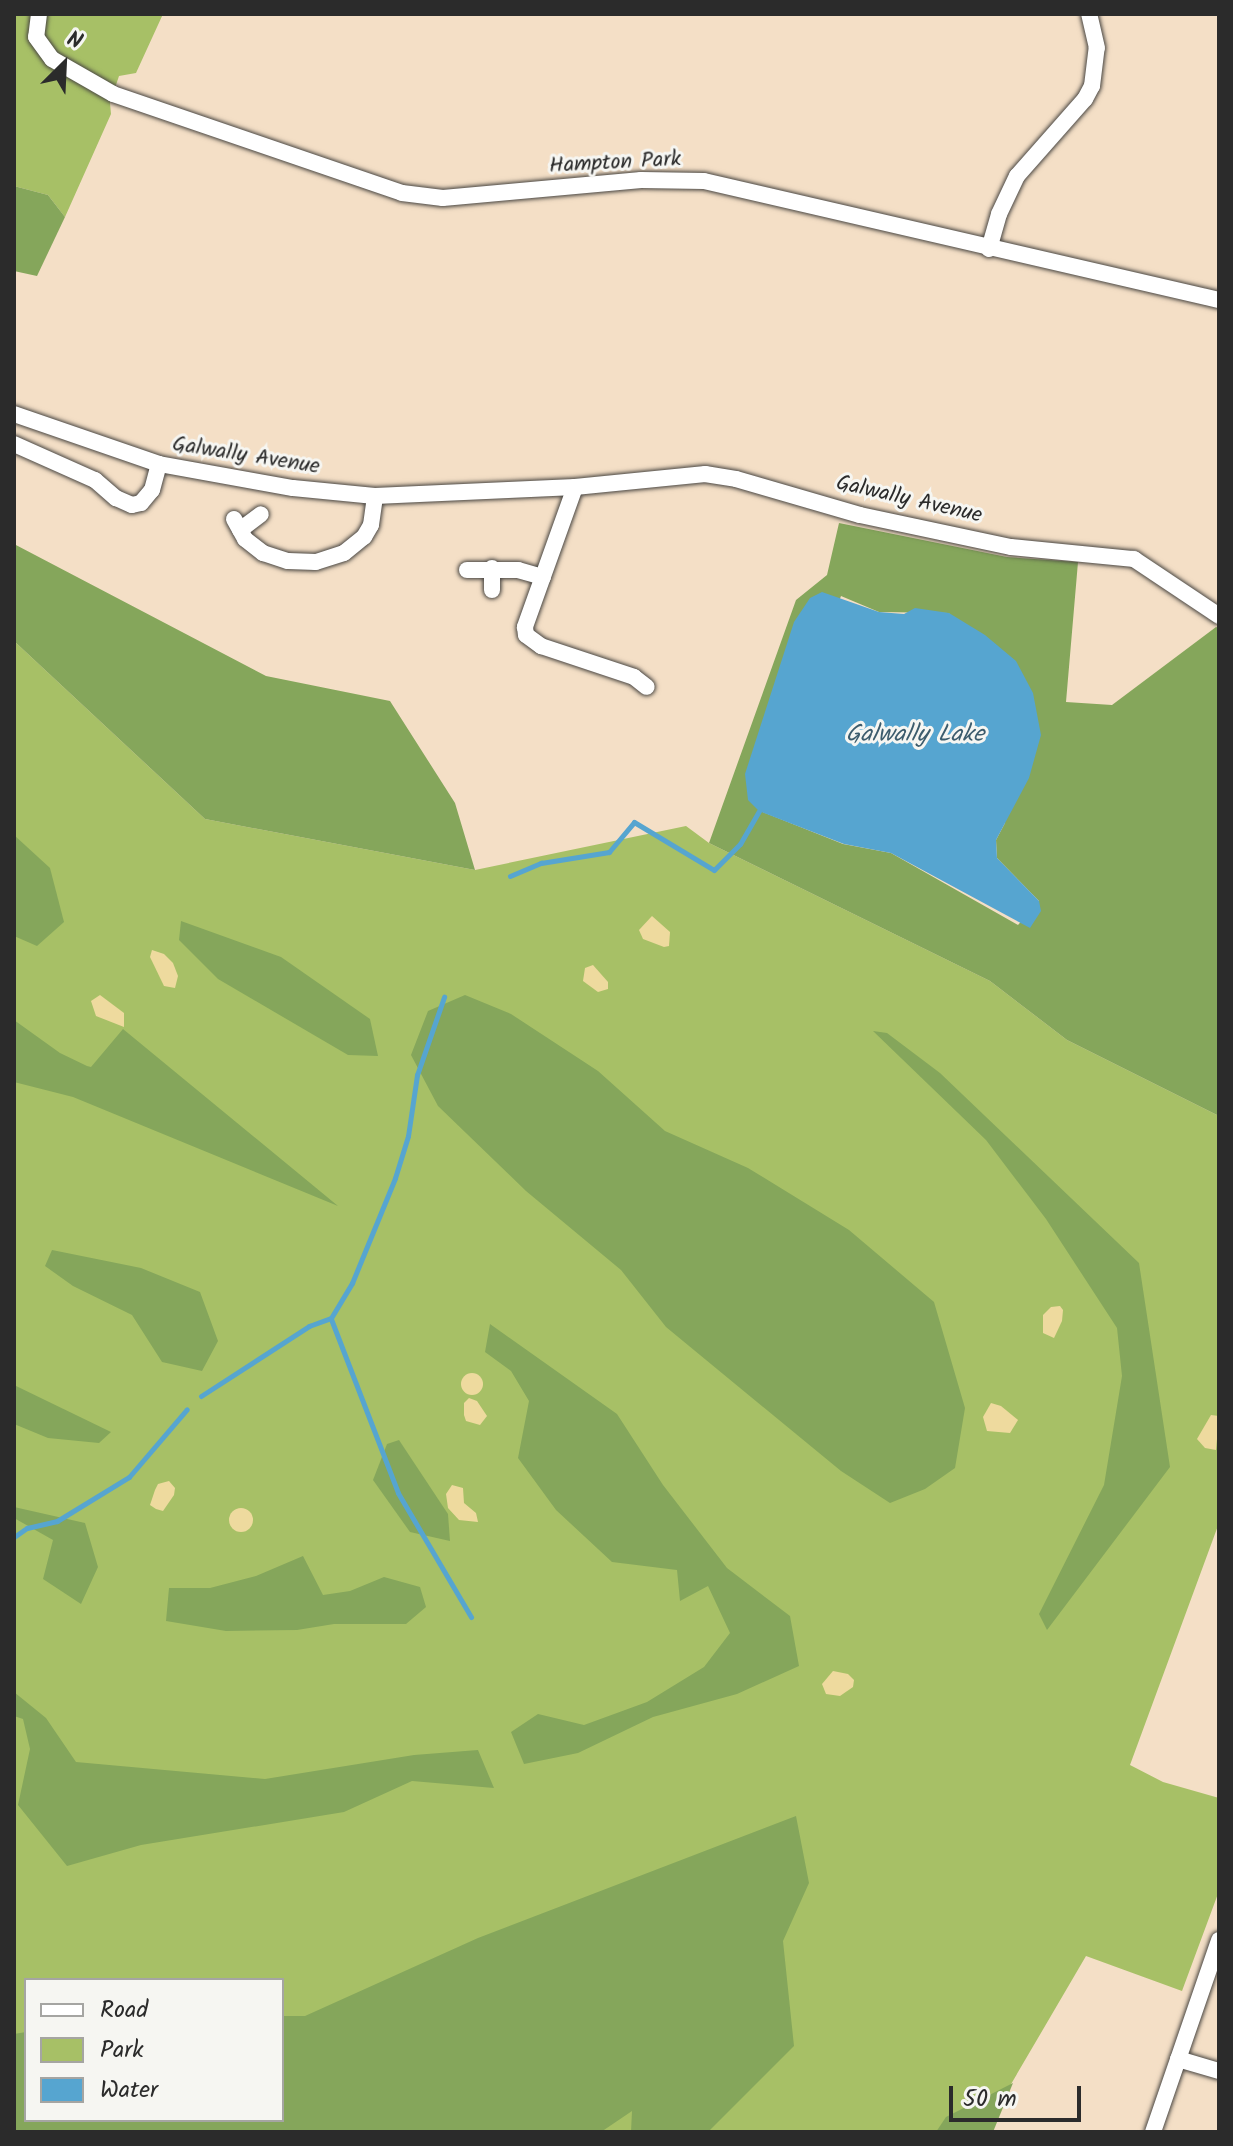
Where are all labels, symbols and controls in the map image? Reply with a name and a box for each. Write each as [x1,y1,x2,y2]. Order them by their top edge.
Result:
text: N [60,23,87,60]
north arrow [24,24,104,104]
street label: Hampton Park [548,146,682,180]
street label: Galwally Avenue [170,431,322,481]
street label: Galwally Avenue [833,470,985,530]
water label: Galwally Lake [846,721,984,749]
legend [24,1978,284,2122]
text: Road [100,1991,148,2030]
text: Park [100,2031,144,2070]
scale bar [953,2070,1085,2120]
text: Water [100,2071,158,2110]
text: 50 m [963,2080,1017,2119]

